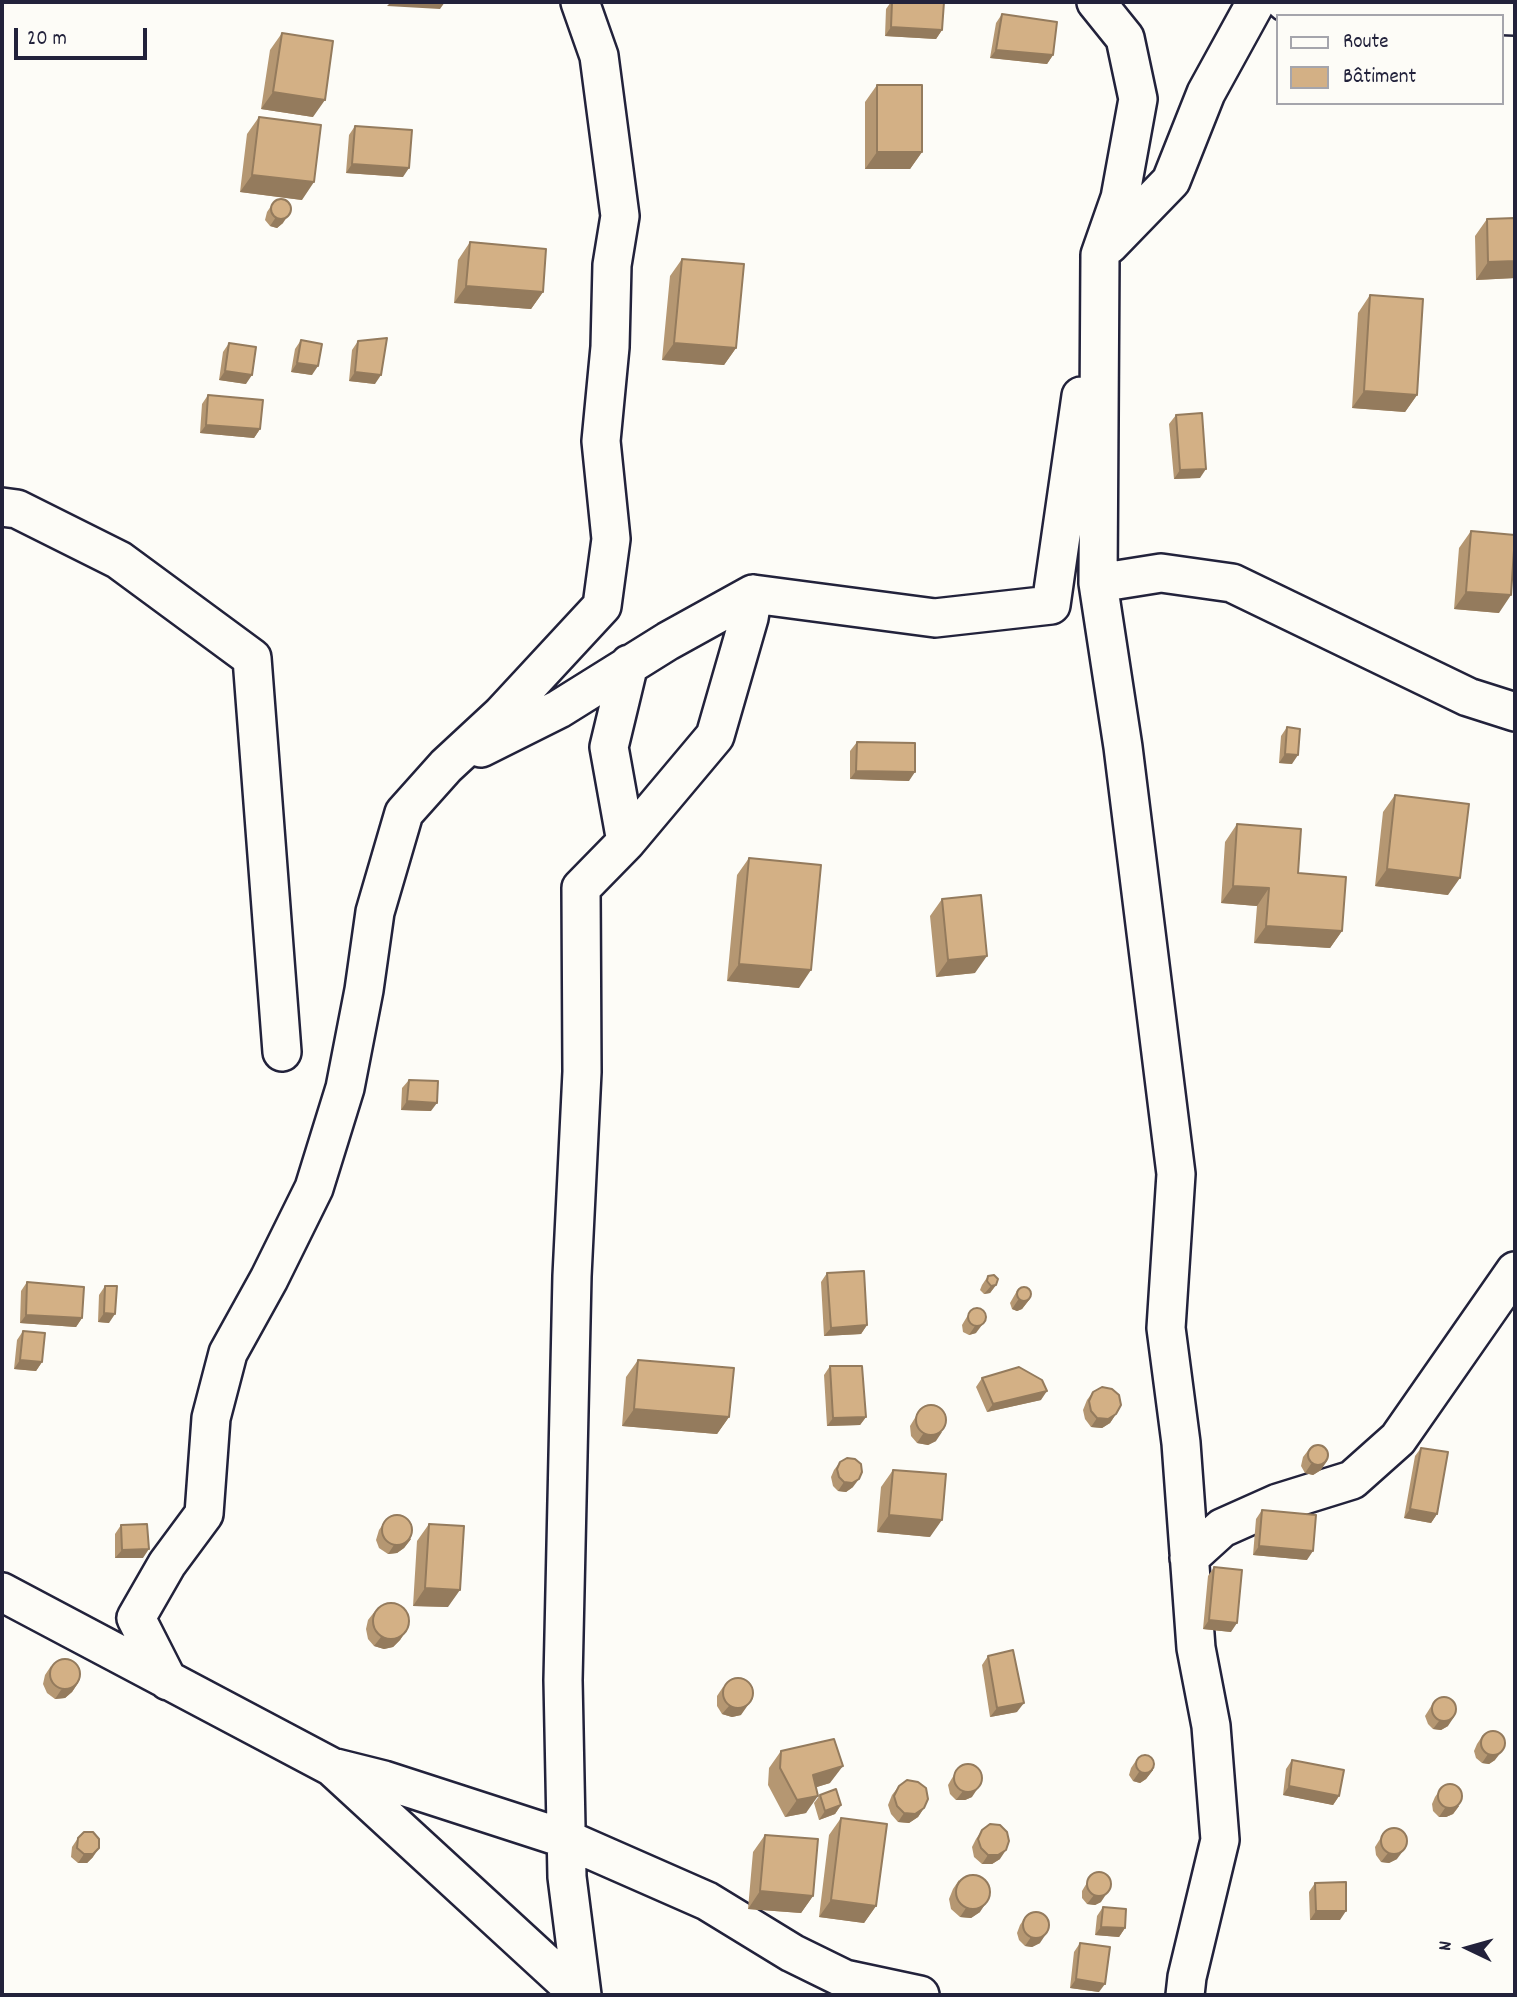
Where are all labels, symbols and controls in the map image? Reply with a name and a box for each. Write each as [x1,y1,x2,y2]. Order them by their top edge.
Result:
scale bar [18,14,150,58]
legend [1276,14,1503,105]
text: 20 m [27,25,67,55]
text: Route [1343,28,1389,58]
text: Bâtiment [1343,63,1416,93]
north arrow [1433,1913,1503,1983]
text: N [1433,1940,1460,1952]

